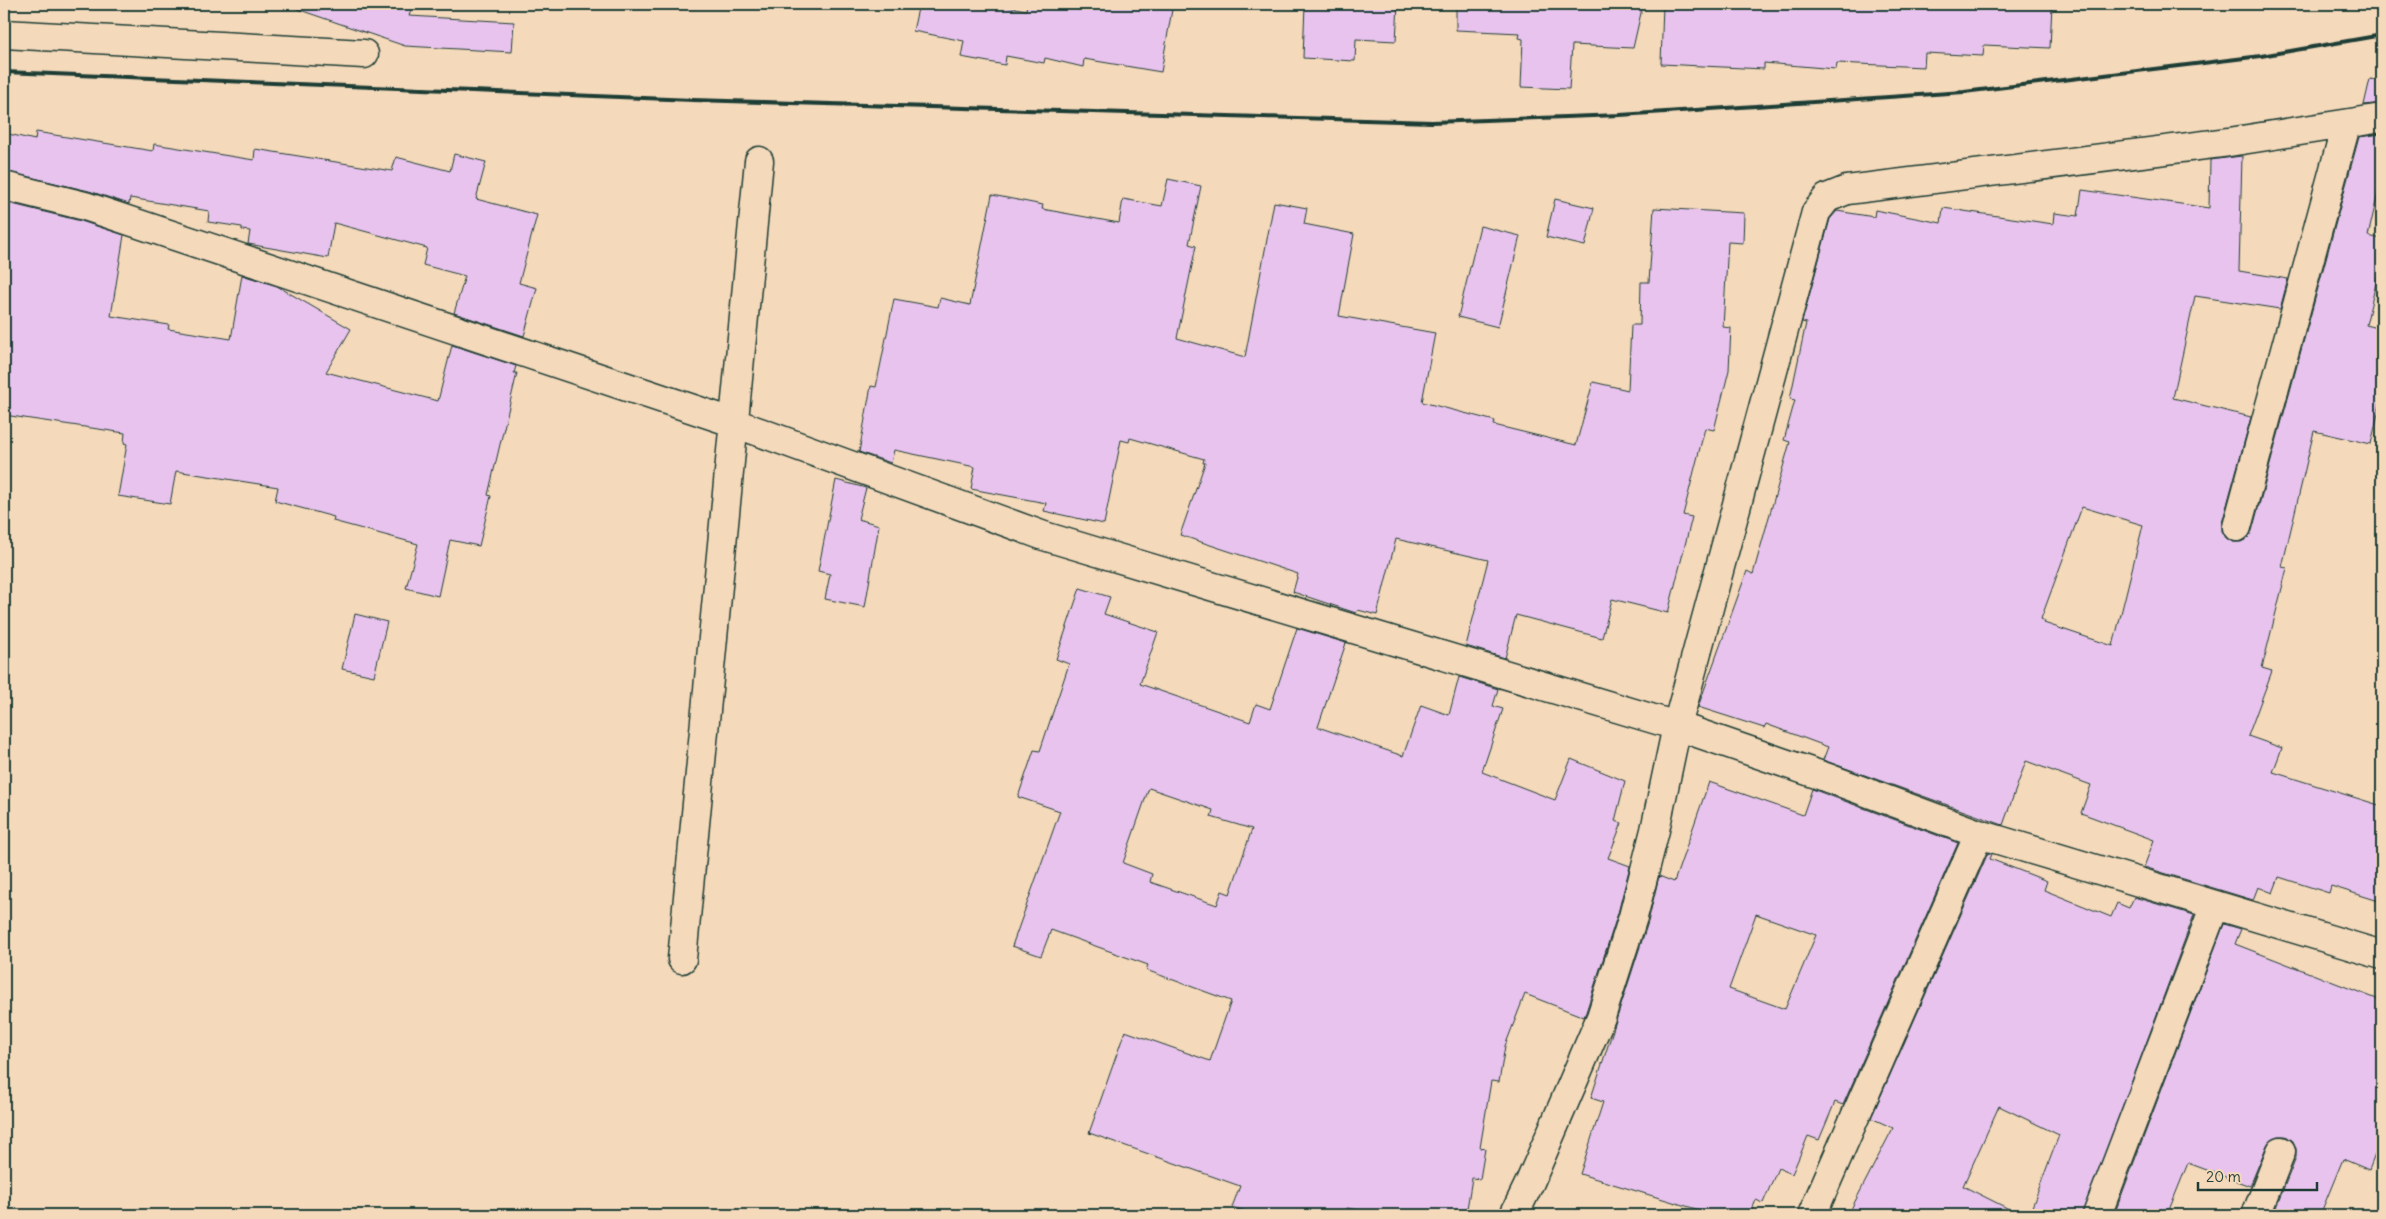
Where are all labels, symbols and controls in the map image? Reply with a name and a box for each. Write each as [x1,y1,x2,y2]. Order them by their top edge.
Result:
scale bar [2198,1159,2317,1191]
text: 20 m [2206,1167,2241,1186]

